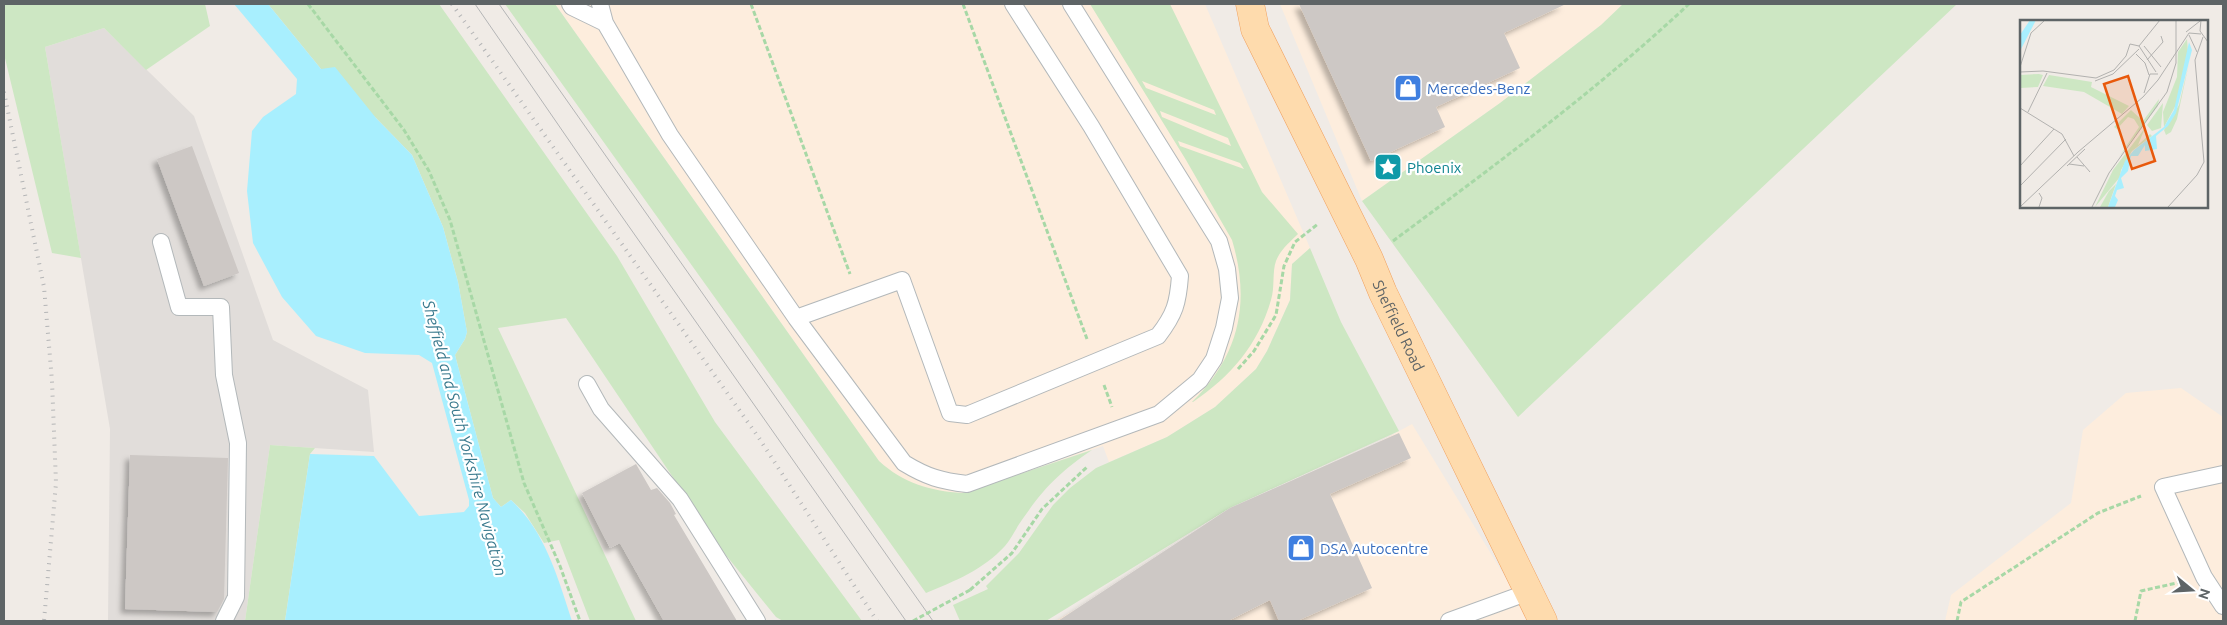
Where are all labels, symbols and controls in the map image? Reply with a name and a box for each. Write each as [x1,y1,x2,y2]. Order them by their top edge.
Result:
inset map [2020,20,2207,208]
shop icon: Mercedes-Benz [1393,73,1423,103]
place label: Mercedes-Benz [1427,80,1530,97]
place icon: Phoenix [1373,152,1403,182]
place label: Phoenix [1407,159,1462,176]
street label: Sheffield Road [1370,277,1428,374]
water label: Sheffield and South Yorkshire Navigation [418,297,511,578]
shop icon: DSA Autocentre [1286,533,1316,563]
place label: DSA Autocentre [1320,540,1428,557]
north arrow [2167,565,2217,615]
text: N [2195,587,2214,601]

